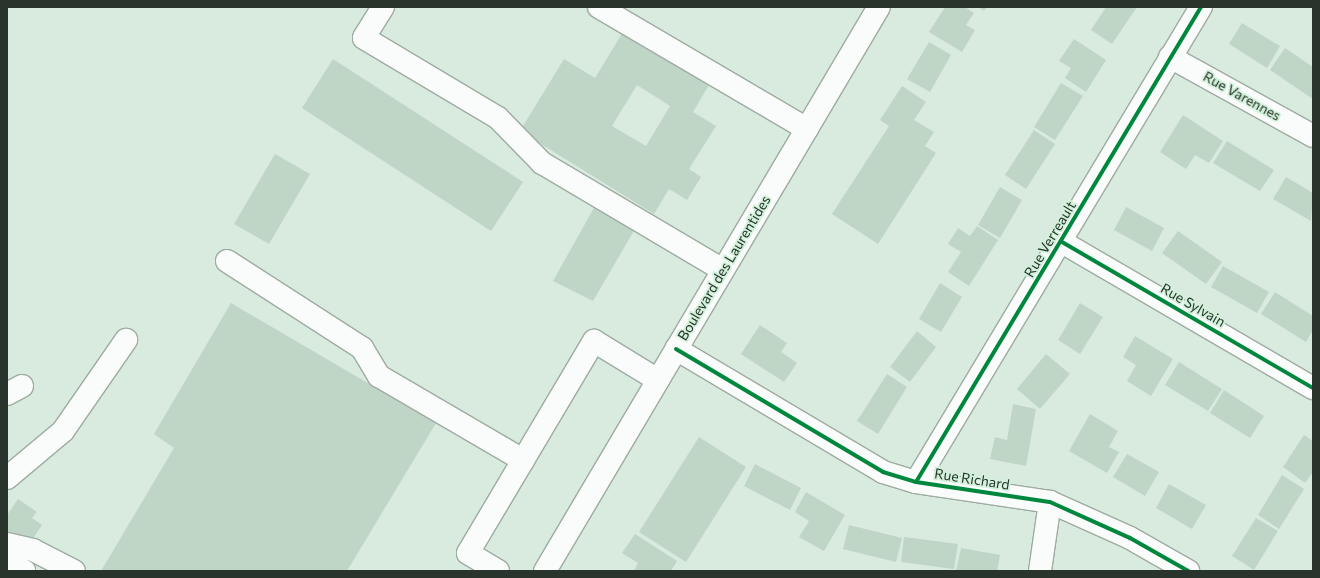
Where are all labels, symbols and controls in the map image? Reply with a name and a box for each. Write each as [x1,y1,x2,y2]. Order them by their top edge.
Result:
street label: Rue Varennes [1200,68,1284,124]
street label: Boulevard des Laurentides [674,192,774,344]
street label: Rue Verreault [1021,198,1079,280]
street label: Rue Sylvain [1158,280,1228,330]
street label: Rue Richard [933,465,1011,493]

